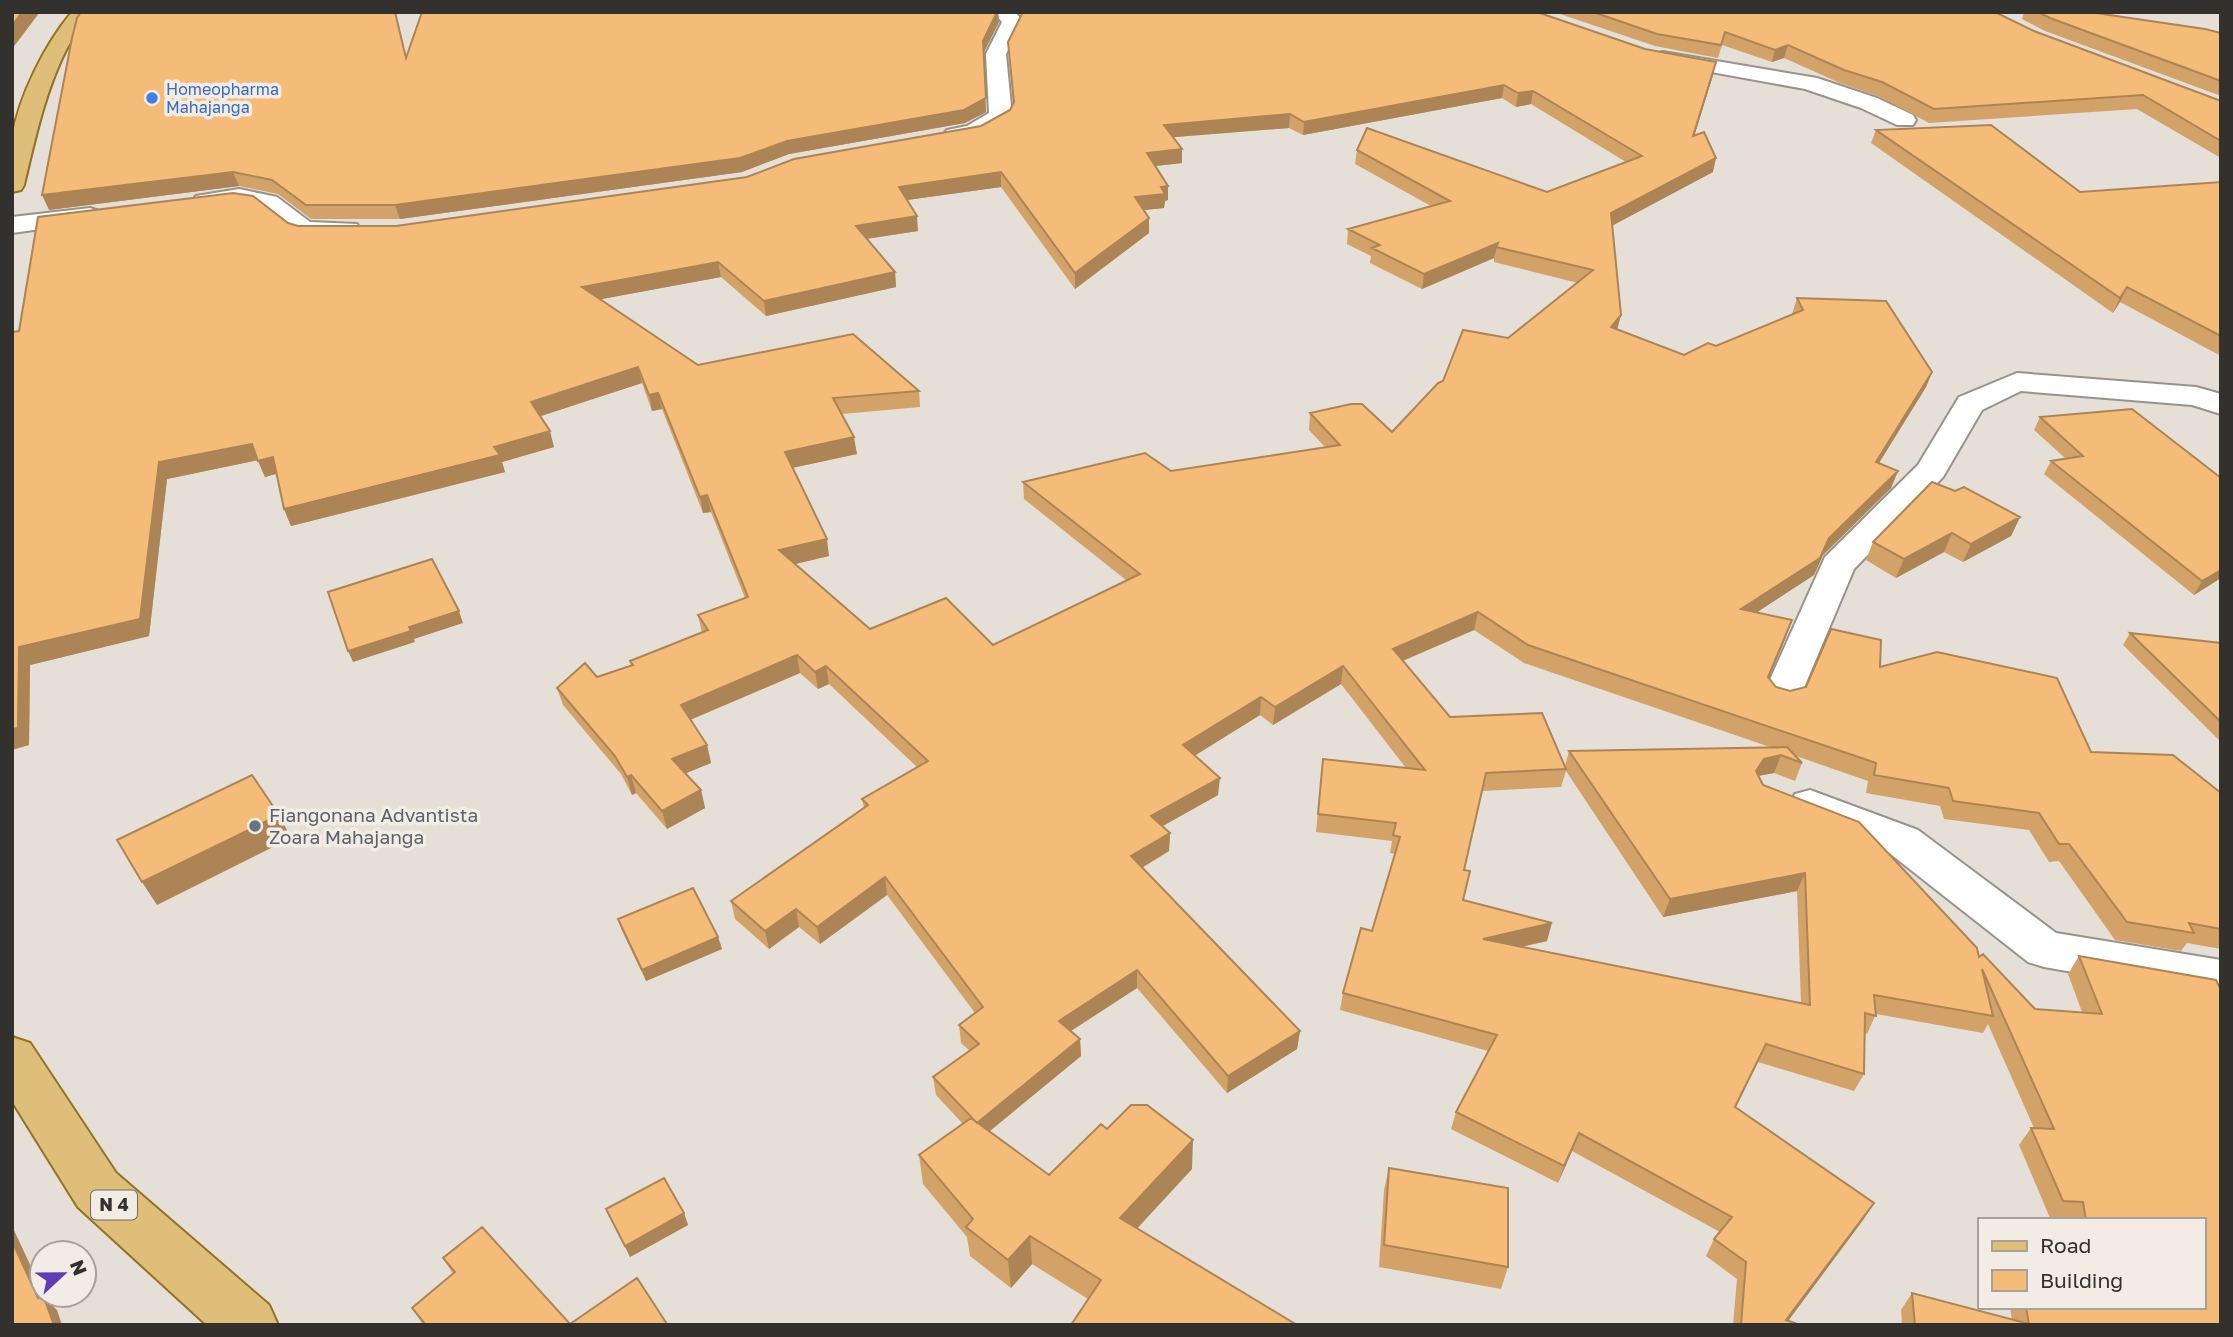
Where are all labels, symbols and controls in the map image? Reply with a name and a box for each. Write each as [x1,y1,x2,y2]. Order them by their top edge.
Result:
place label: Homeopharma Mahajanga [166,79,279,117]
marker: Homeopharma Mahajanga [144,90,160,106]
place label: Fiangonana Advantista Zoara Mahajanga [269,803,478,848]
marker: Fiangonana Advantista Zoara Mahajanga [247,818,263,834]
road number: N 4 [91,1190,137,1220]
legend [1978,1218,2205,1309]
text: Road [2040,1232,2091,1258]
north arrow [28,1239,98,1309]
text: N [66,1256,93,1278]
text: Building [2040,1267,2123,1293]

